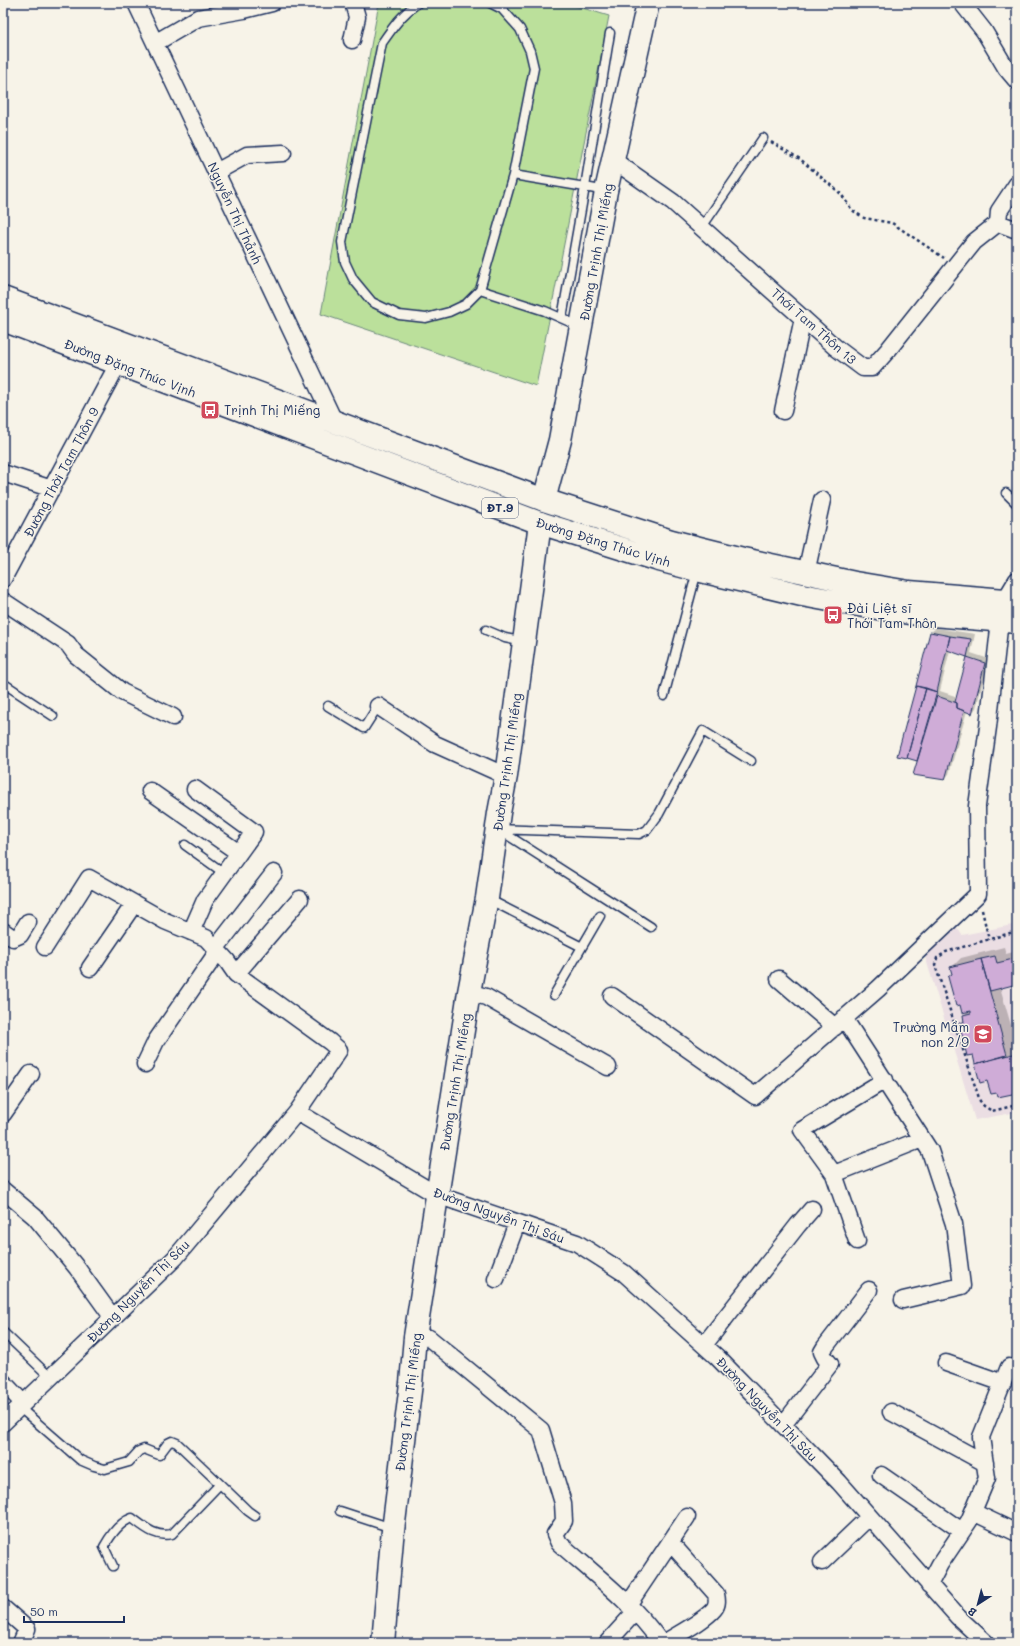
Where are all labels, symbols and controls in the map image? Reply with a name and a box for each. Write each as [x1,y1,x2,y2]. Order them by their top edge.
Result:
street label: Nguyễn Thị Thảnh [204,159,266,266]
street label: Đường Trịnh Thị Miếng [575,182,616,322]
street label: Thới Tam Thôn 13 [768,284,861,368]
street label: Đường Đặng Thúc Vịnh [62,335,198,401]
bus stop icon: Trịnh Thị Miếng [199,399,221,421]
place label: Trịnh Thị Miếng [224,401,320,418]
street label: Đường Thời Tam Thôn 9 [19,404,102,540]
road number: ĐT.9 [482,498,518,518]
street label: Đường Đặng Thúc Vịnh [534,513,672,570]
place label: Đài Liệt sĩ Thới Tam Thôn [847,599,937,631]
bus stop icon: Đài Liệt sĩ Thới Tam Thôn [822,604,844,626]
street label: Đường Trịnh Thị Miếng [488,692,525,832]
street label: Đường Trịnh Thị Miếng [435,1012,474,1152]
place label: Trường Mầm non 2/9 [893,1018,969,1050]
school or university icon: Trường Mầm non 2/9 [972,1023,994,1045]
street label: Đường Nguyễn Thị Sáu [431,1183,567,1246]
street label: Đường Nguyễn Thị Sáu [83,1236,193,1346]
street label: Đường Trịnh Thị Miếng [391,1332,424,1472]
street label: Đường Nguyễn Thị Sáu [713,1353,822,1464]
north arrow [958,1584,998,1624]
scale bar [24,1598,124,1624]
text: 50 m [30,1603,58,1619]
text: B [964,1604,979,1621]

